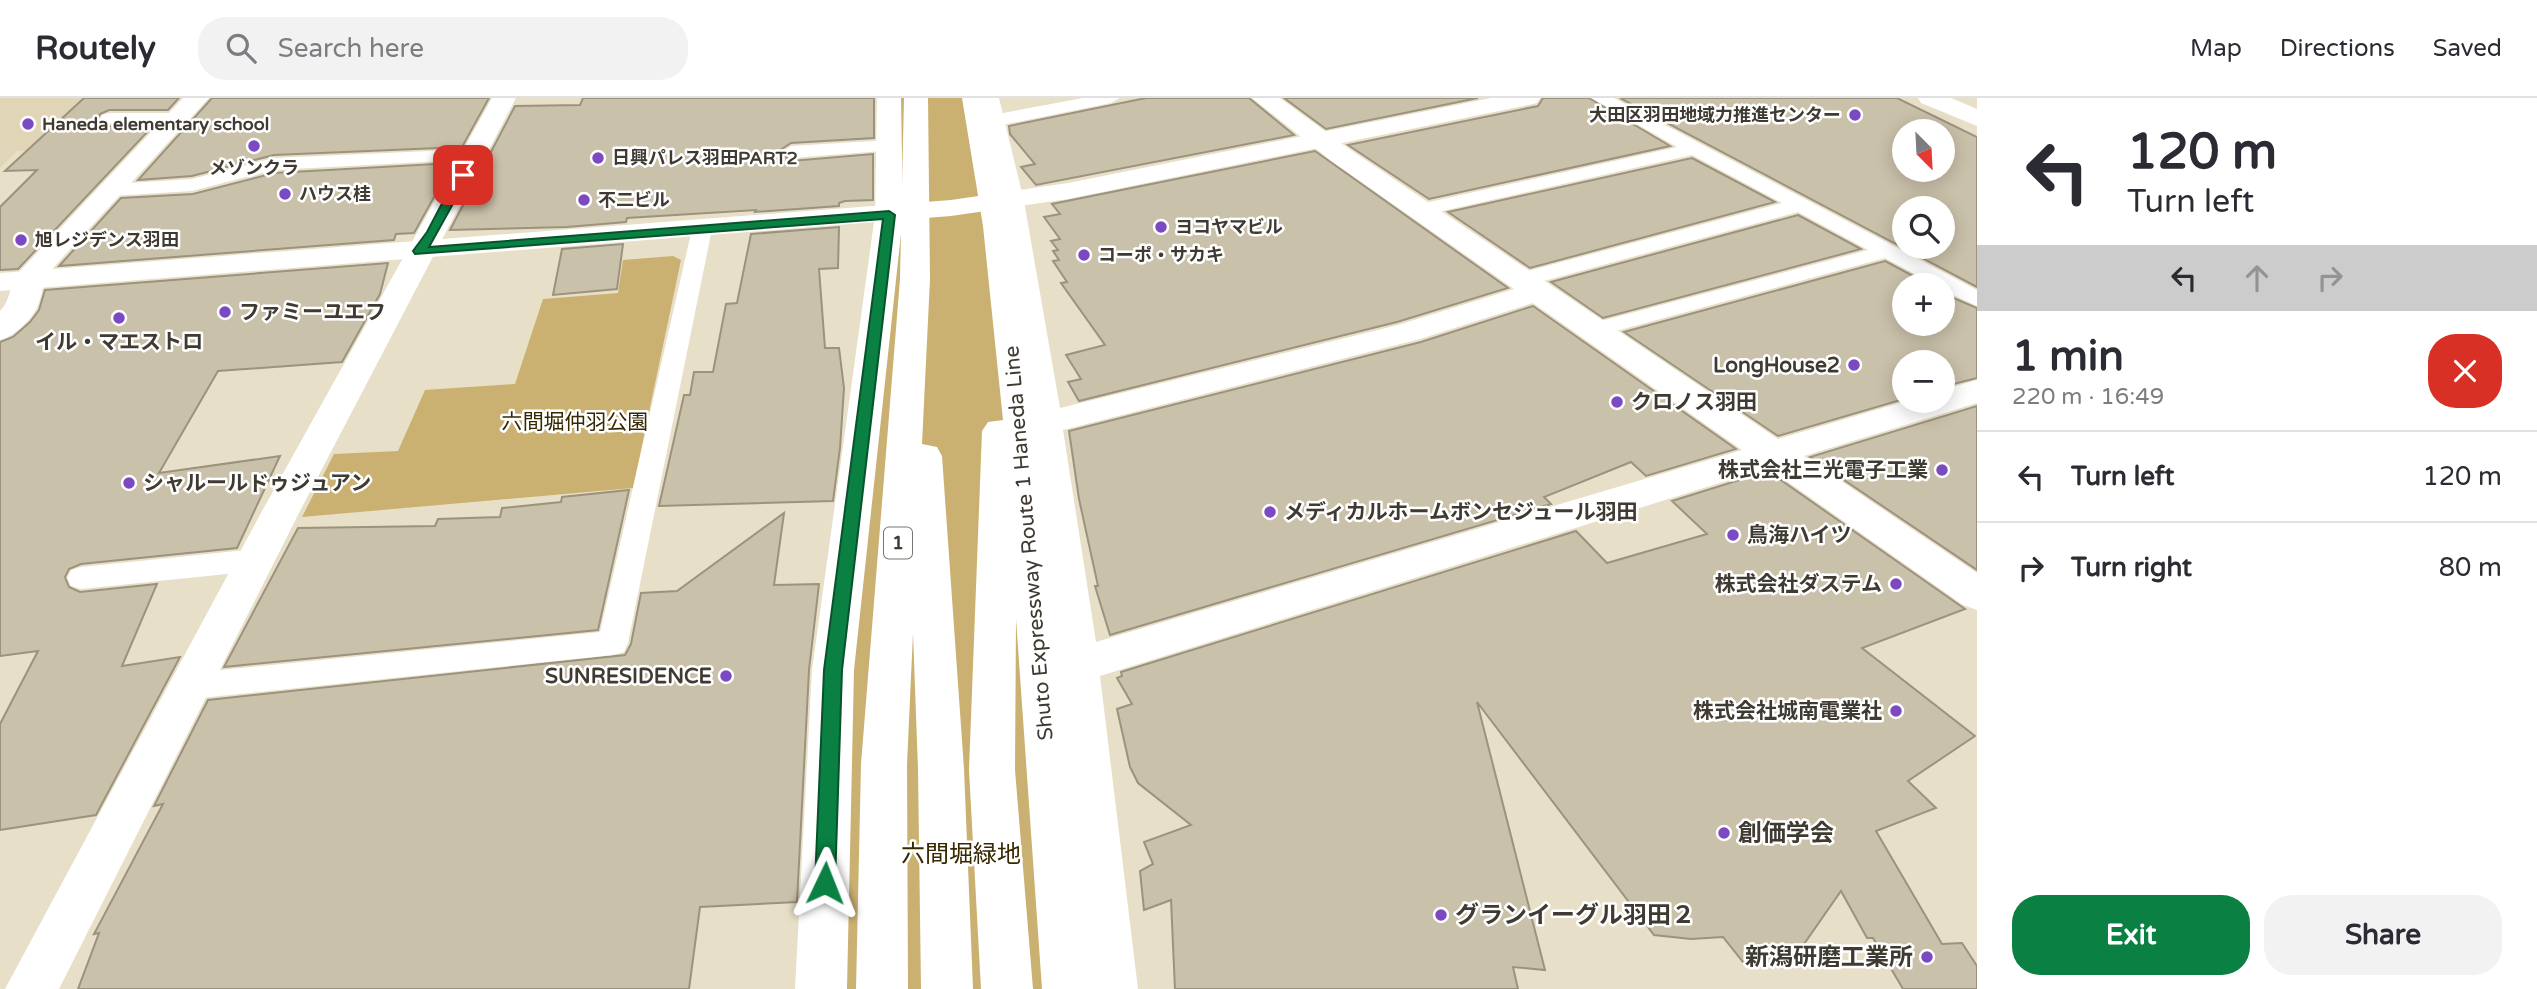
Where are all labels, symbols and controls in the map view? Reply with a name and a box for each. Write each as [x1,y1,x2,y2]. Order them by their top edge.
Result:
search box [198,17,688,80]
text: Routely [35,29,156,68]
icon: search [222,29,260,67]
text: Search here [278,33,424,64]
text: Map [2190,34,2242,63]
text: Directions [2280,34,2395,63]
text: Saved [2433,34,2502,63]
place label: 大田区羽田地域力推進センター [1589,104,1841,126]
marker: 大田区羽田地域力推進センター [1847,107,1863,123]
place label: Haneda elementary school [42,113,269,135]
marker: Haneda elementary school [20,116,36,132]
north arrow [1892,119,1955,182]
map controls [1892,119,1955,413]
text: 120 m [2127,123,2277,182]
icon: left [2012,126,2103,217]
marker: メゾンクラ [246,138,262,154]
pin [433,145,493,205]
place label: 日興パレス羽田PART2 [612,147,798,169]
marker: 日興パレス羽田PART2 [590,150,606,166]
icon: arrive [444,156,482,194]
place label: メゾンクラ [209,157,299,179]
place label: ハウス桂 [299,183,371,205]
text: Turn left [2127,183,2254,221]
marker: ハウス桂 [277,186,293,202]
place label: 不二ビル [598,189,670,211]
marker: 不二ビル [576,192,592,208]
button: search [1892,196,1955,259]
place label: ヨコヤマビル [1175,216,1283,238]
marker: ヨコヤマビル [1153,219,1169,235]
place label: 旭レジデンス羽田 [35,229,179,251]
marker: 旭レジデンス羽田 [13,232,29,248]
place label: コーポ・サカキ [1098,244,1224,266]
marker: コーポ・サカキ [1076,247,1092,263]
icon: left [2165,259,2203,297]
icon: ahead [2238,259,2276,297]
icon: right [2311,259,2349,297]
button: + [1892,273,1955,336]
place label: ファミーユエフ [239,300,386,325]
marker: ファミーユエフ [217,304,233,320]
marker: イル・マエストロ [111,310,127,326]
place label: イル・マエストロ [35,330,203,355]
text: 1 min [2012,331,2124,382]
button: close [2428,334,2502,408]
street label: Shuto Expressway Route 1 Haneda Line [999,344,1059,741]
button: − [1892,350,1955,413]
place label: LongHouse2 [1713,353,1840,378]
marker: LongHouse2 [1846,357,1862,373]
text: 220 m · 16:49 [2012,383,2164,411]
place label: クロノス羽田 [1631,390,1757,415]
marker: クロノス羽田 [1609,394,1625,410]
park label: 六間堀仲羽公園 [502,410,649,435]
place label: 株式会社三光電子工業 [1718,458,1928,483]
icon: left [2012,458,2050,496]
text: Turn left [2071,461,2174,492]
text: 120 m [2422,461,2502,492]
marker: 株式会社三光電子工業 [1934,462,1950,478]
place label: シャルールドゥジュアン [143,471,371,496]
marker: シャルールドゥジュアン [121,475,137,491]
place label: メディカルホームボンセジュール羽田 [1284,500,1637,525]
marker: メディカルホームボンセジュール羽田 [1262,504,1278,520]
place label: 鳥海ハイツ [1747,523,1852,548]
marker: 鳥海ハイツ [1725,527,1741,543]
road number: 1 [884,528,912,558]
icon: right [2012,549,2050,587]
text: Turn right [2071,552,2192,583]
text: 80 m [2439,552,2502,583]
place label: 株式会社ダステム [1715,572,1882,597]
marker: 株式会社ダステム [1888,576,1904,592]
place label: SUNRESIDENCE [545,664,712,689]
marker: SUNRESIDENCE [718,668,734,684]
place label: 株式会社城南電業社 [1693,699,1882,724]
marker: 株式会社城南電業社 [1888,703,1904,719]
place label: 創価学会 [1738,819,1834,848]
marker: 創価学会 [1716,825,1732,841]
park label: 六間堀緑地 [901,840,1021,869]
position arrow [788,846,862,920]
button: Exit [2012,895,2250,975]
button: Share [2264,895,2502,975]
place label: グランイーグル羽田２ [1455,901,1695,930]
marker: グランイーグル羽田２ [1433,907,1449,923]
place label: 新潟研磨工業所 [1745,943,1913,972]
marker: 新潟研磨工業所 [1919,949,1935,965]

